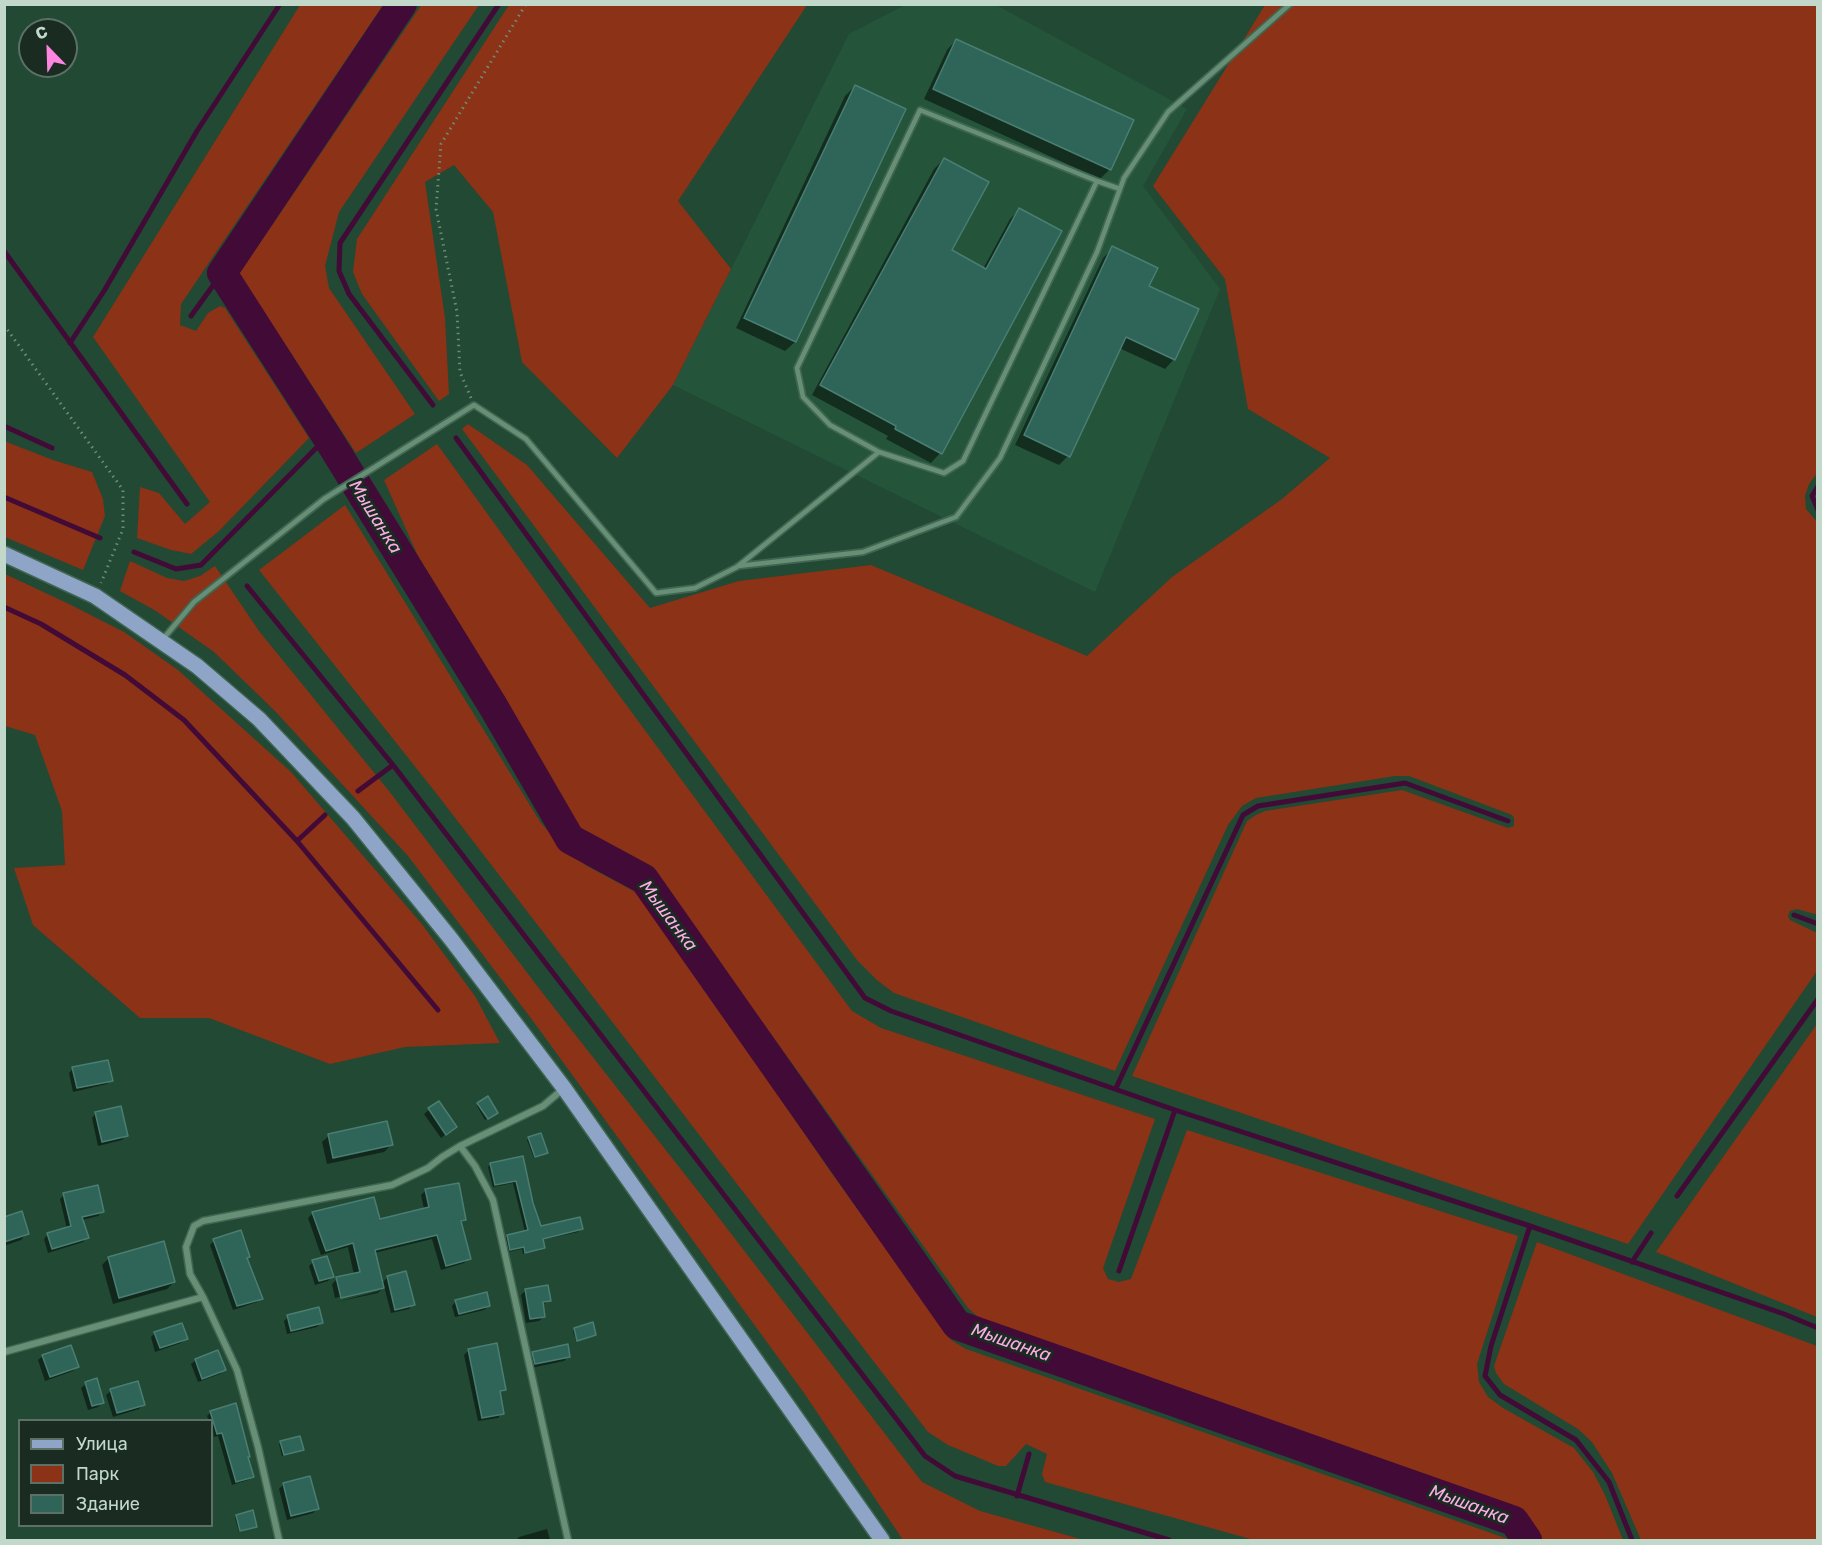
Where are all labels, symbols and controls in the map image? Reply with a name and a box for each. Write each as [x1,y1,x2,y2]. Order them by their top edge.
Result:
north arrow [18,18,78,78]
text: С [33,22,50,44]
water label: Мышанка [344,476,406,558]
water label: Мышанка [634,876,702,956]
water label: Мышанка [968,1319,1054,1367]
legend [18,1419,213,1527]
text: Улица [76,1433,128,1455]
text: Парк [76,1463,119,1485]
water label: Мышанка [1426,1481,1512,1529]
text: Здание [76,1493,140,1515]

